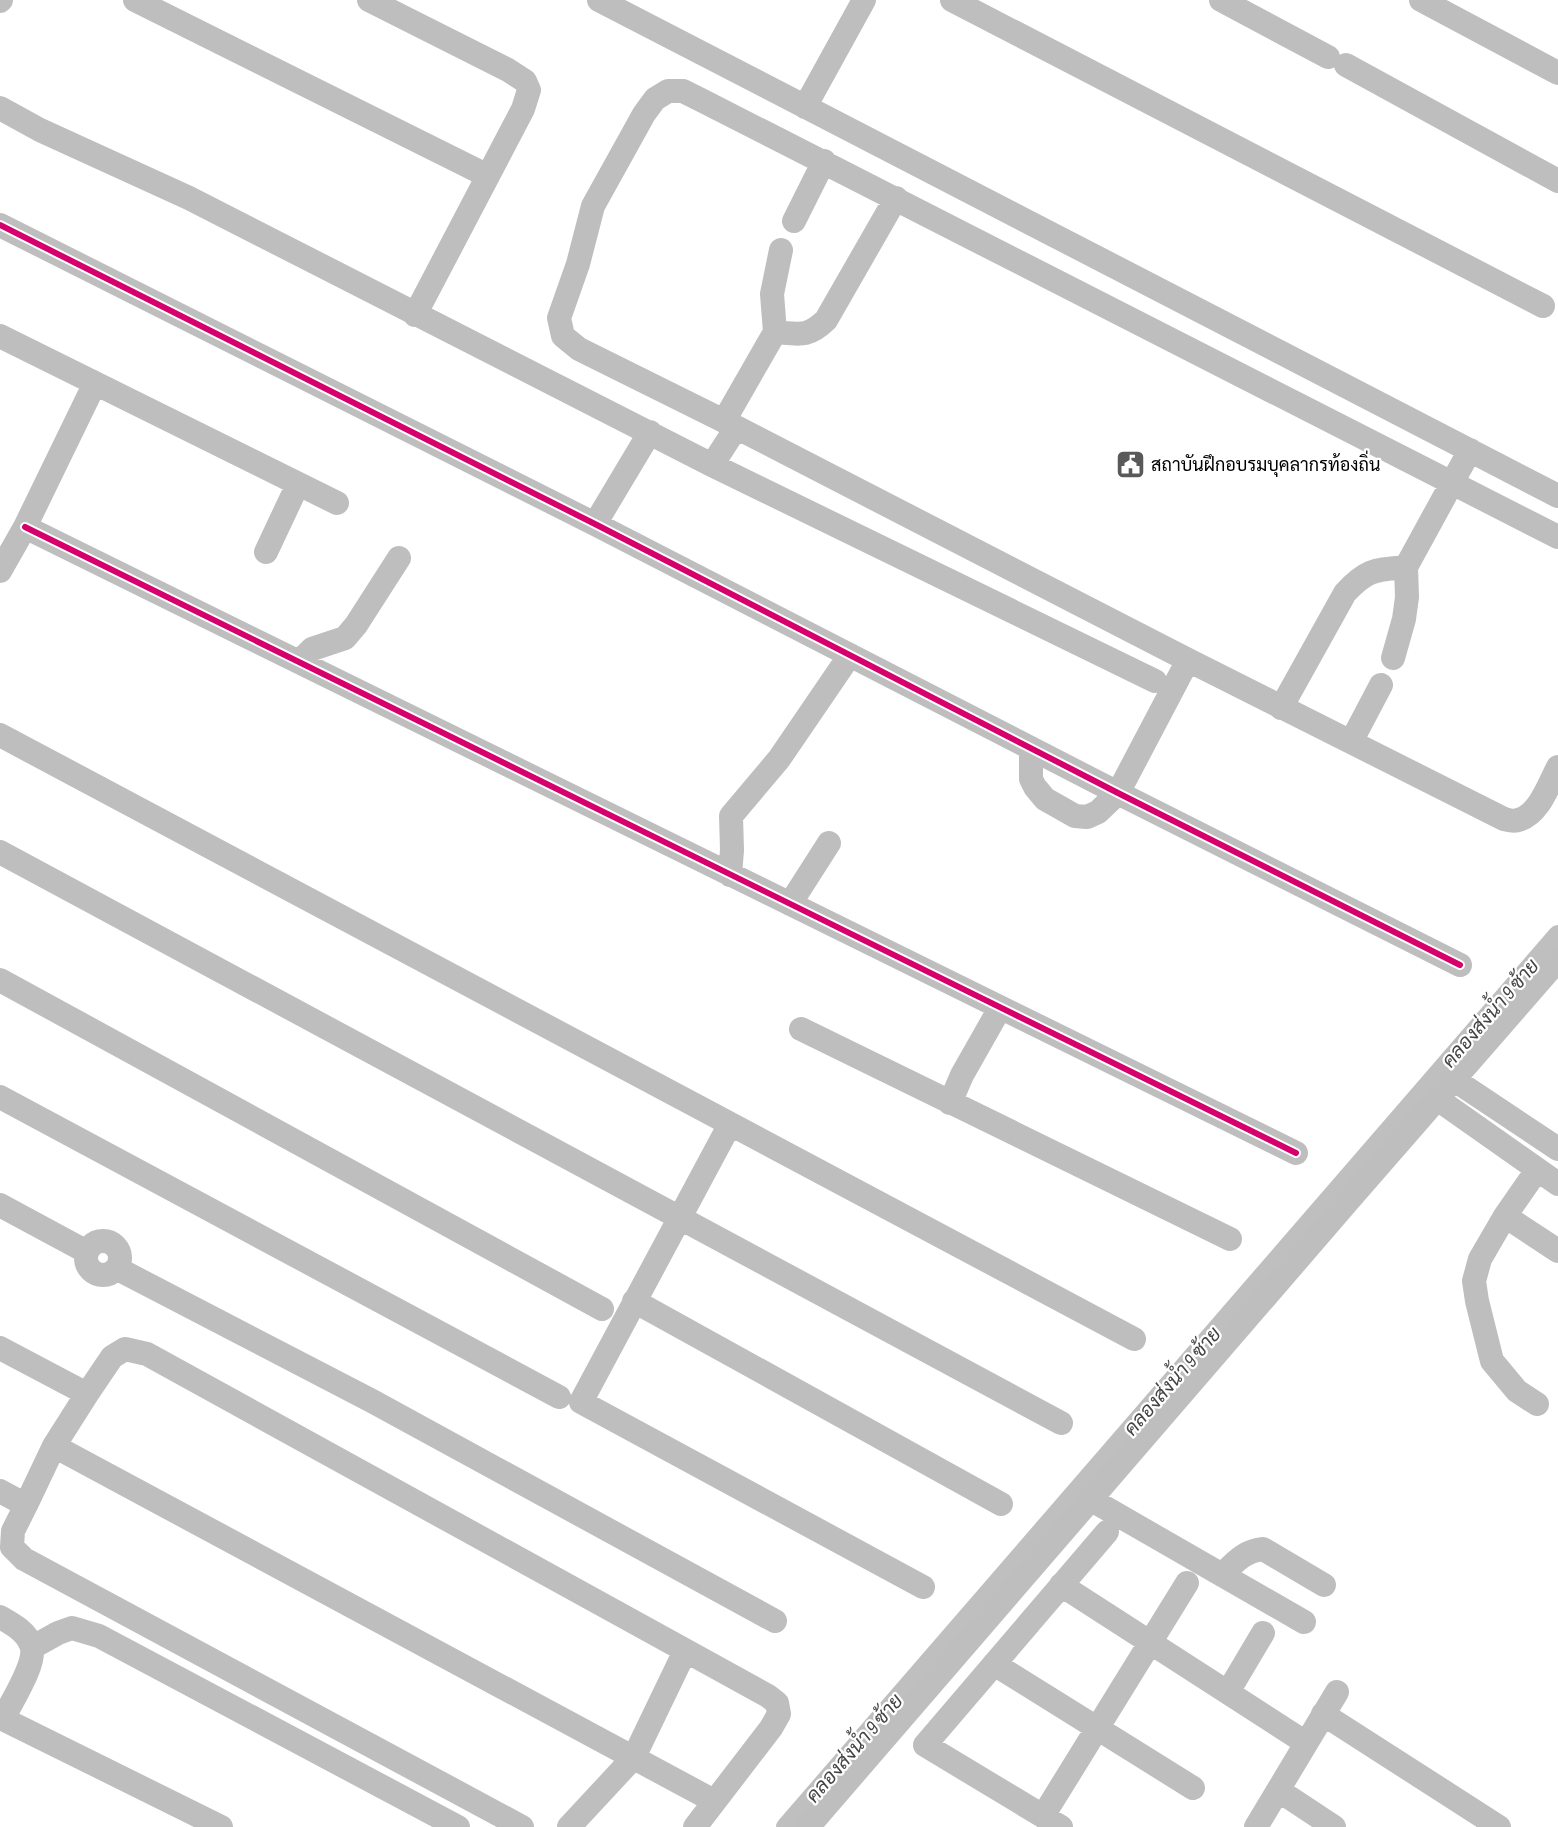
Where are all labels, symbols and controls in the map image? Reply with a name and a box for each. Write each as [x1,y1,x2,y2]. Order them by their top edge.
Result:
public building icon: สถาบันฝึกอบรมบุคลากรท้องถิ่น [1114,449,1146,481]
place label: สถาบันฝึกอบรมบุคลากรท้องถิ่น [1151,450,1380,477]
water label: คลองส่งน้ำ 9 ซ้าย [1432,949,1545,1073]
water label: คลองส่งน้ำ 9 ซ้าย [1114,1317,1227,1441]
water label: คลองส่งน้ำ 9 ซ้าย [796,1684,909,1808]

